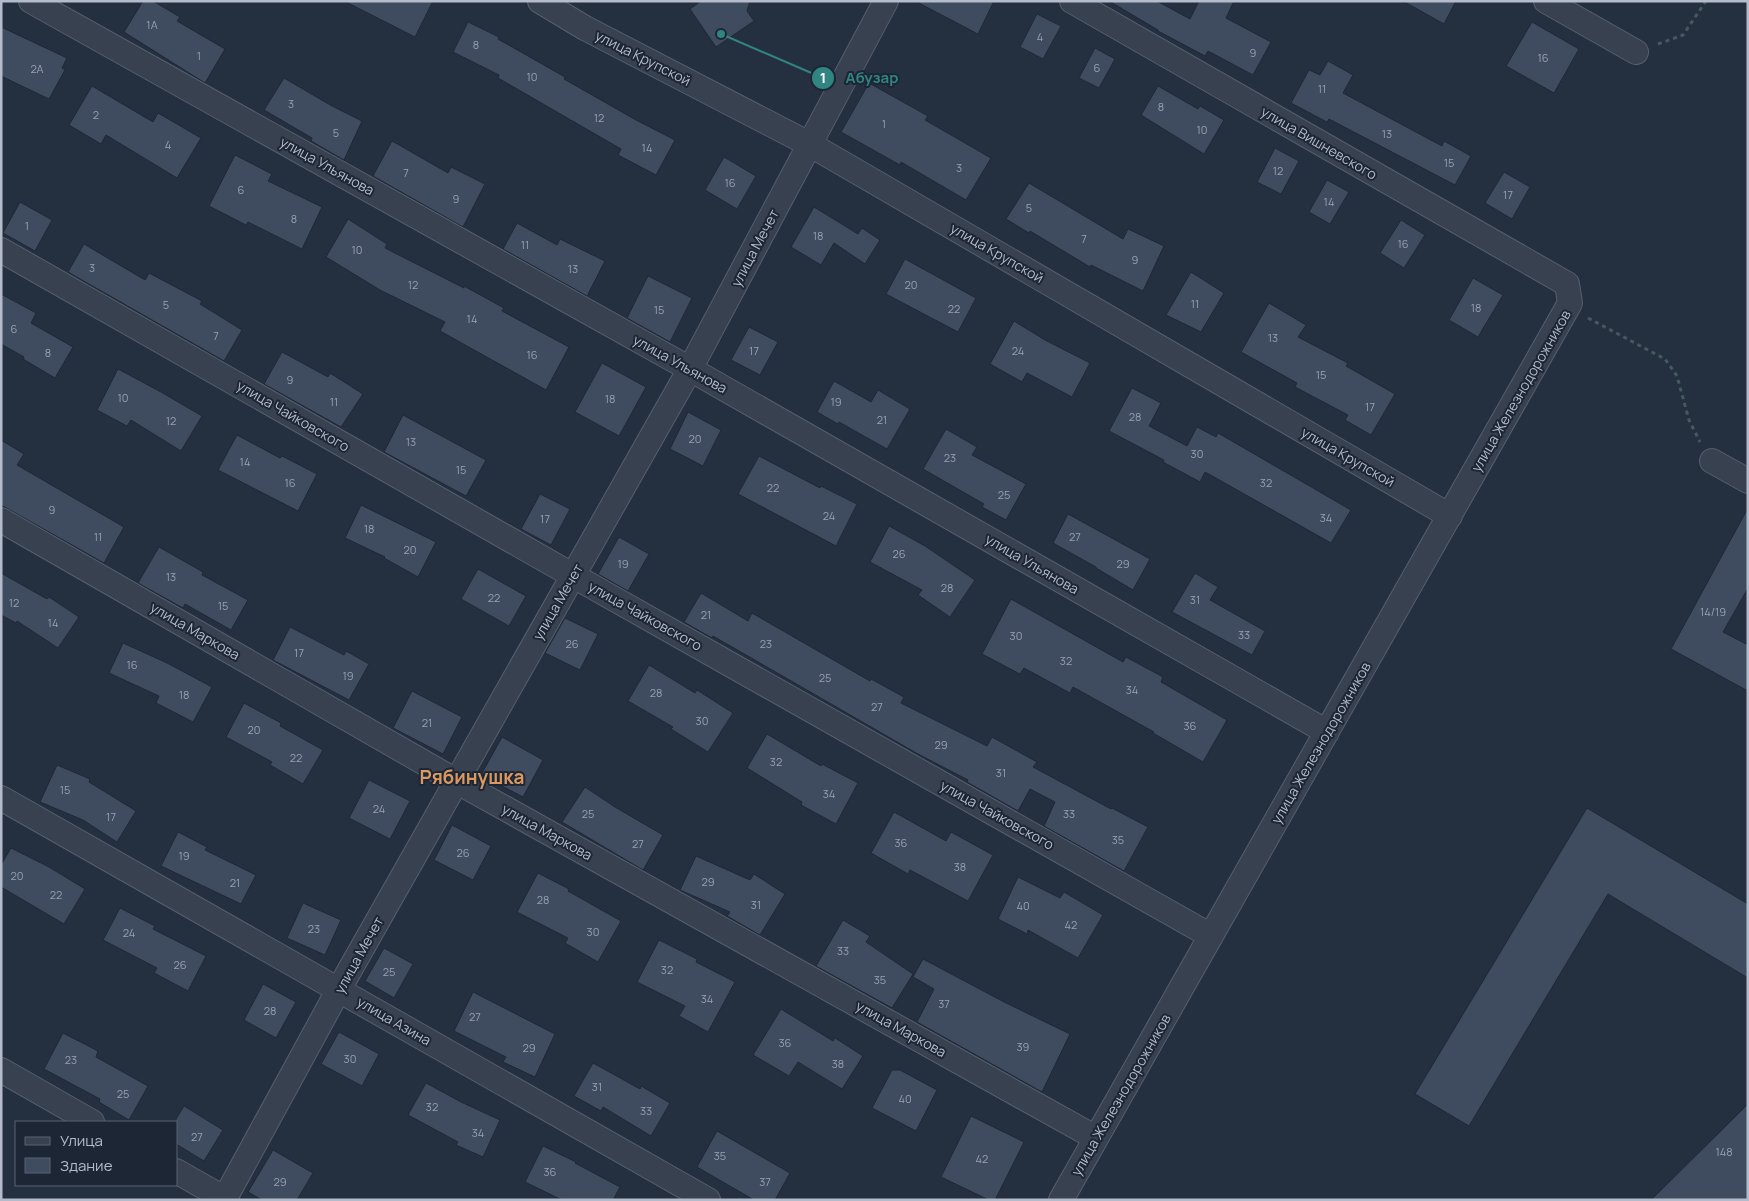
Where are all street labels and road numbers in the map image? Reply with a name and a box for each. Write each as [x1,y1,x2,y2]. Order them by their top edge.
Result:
street label: улица Крупской [592,25,694,90]
street label: улица Вишневского [1258,102,1381,184]
street label: улица Ульянова [277,132,378,199]
street label: улица Мечет [726,206,783,290]
street label: улица Крупской [947,218,1047,287]
street label: улица Железнодорожников [1466,306,1575,475]
street label: улица Ульянова [630,330,731,397]
street label: улица Чайковского [233,376,353,456]
street label: улица Крупской [1298,422,1398,491]
street label: улица Ульянова [982,529,1082,598]
street label: улица Мечет [528,560,587,643]
street label: улица Чайковского [585,576,705,655]
street label: улица Маркова [147,597,244,664]
street label: улица Железнодорожников [1266,658,1375,827]
street label: улица Чайковского [937,775,1057,854]
street label: улица Маркова [499,799,596,864]
street label: улица Мечет [330,913,388,997]
street label: улица Азина [354,992,435,1049]
street label: улица Маркова [853,996,950,1061]
street label: улица Железнодорожников [1066,1010,1175,1179]

